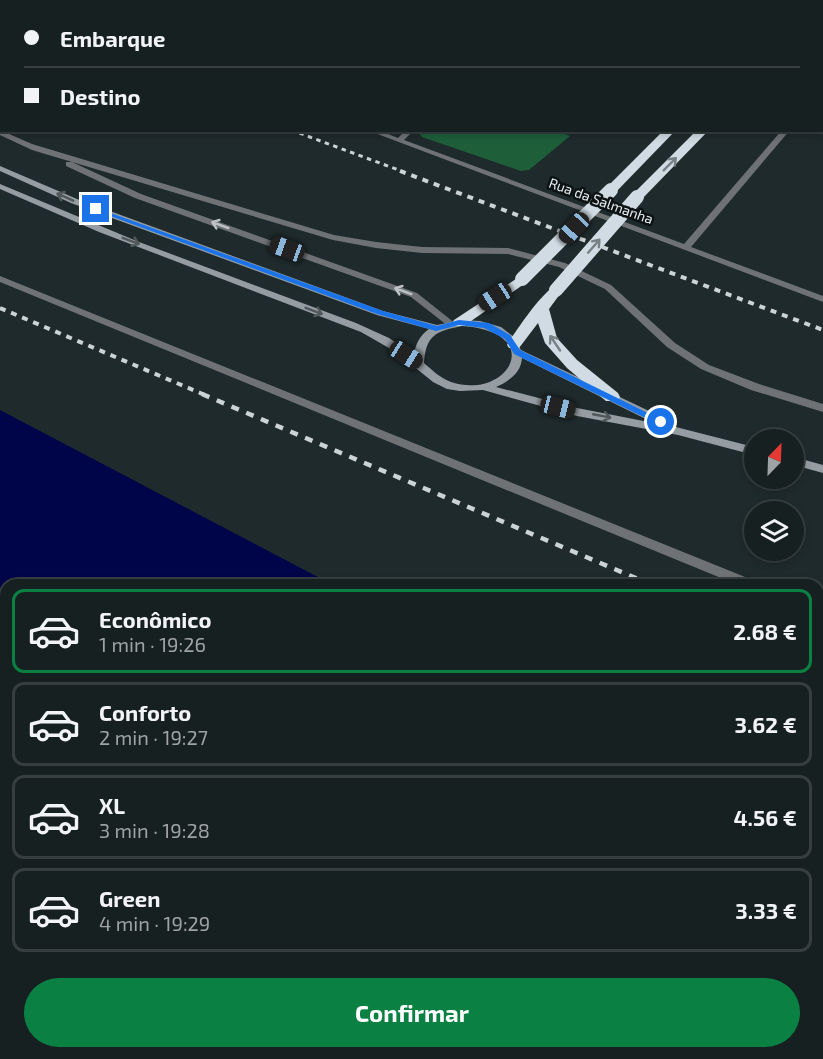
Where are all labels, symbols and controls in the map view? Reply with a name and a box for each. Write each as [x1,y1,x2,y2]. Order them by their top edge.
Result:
text: Embarque [60,25,165,51]
text: Destino [60,83,140,109]
one-way arrow [663,156,678,171]
street label: Rua da Salmanha [547,174,656,227]
one-way arrow [56,190,74,202]
route end [82,195,109,222]
car [555,209,593,247]
one-way arrow [211,219,229,230]
car [267,234,307,264]
one-way arrow [122,237,140,248]
one-way arrow [587,239,601,254]
car [475,280,515,314]
one-way arrow [394,284,413,295]
one-way arrow [304,306,322,317]
one-way arrow [548,334,561,351]
car [386,338,426,372]
car [538,394,578,420]
route start [647,408,674,435]
one-way arrow [591,411,611,422]
north arrow [744,429,804,489]
map controls [744,429,804,561]
button: layers [744,501,804,561]
icon: car [27,604,81,658]
text: Econômico [99,606,211,632]
text: 2.68 € [733,618,797,644]
text: 1 min · 19:26 [99,632,206,656]
icon: car [27,697,81,751]
text: Conforto [99,699,191,725]
text: 3.62 € [735,711,797,737]
text: 2 min · 19:27 [99,725,208,749]
icon: car [27,790,81,844]
text: XL [99,792,125,818]
text: 4.56 € [734,804,797,830]
text: 3 min · 19:28 [99,818,210,842]
icon: car [27,883,81,937]
text: Green [99,885,161,911]
text: 3.33 € [735,897,797,923]
text: 4 min · 19:29 [99,911,210,935]
button: Confirmar [24,978,800,1047]

